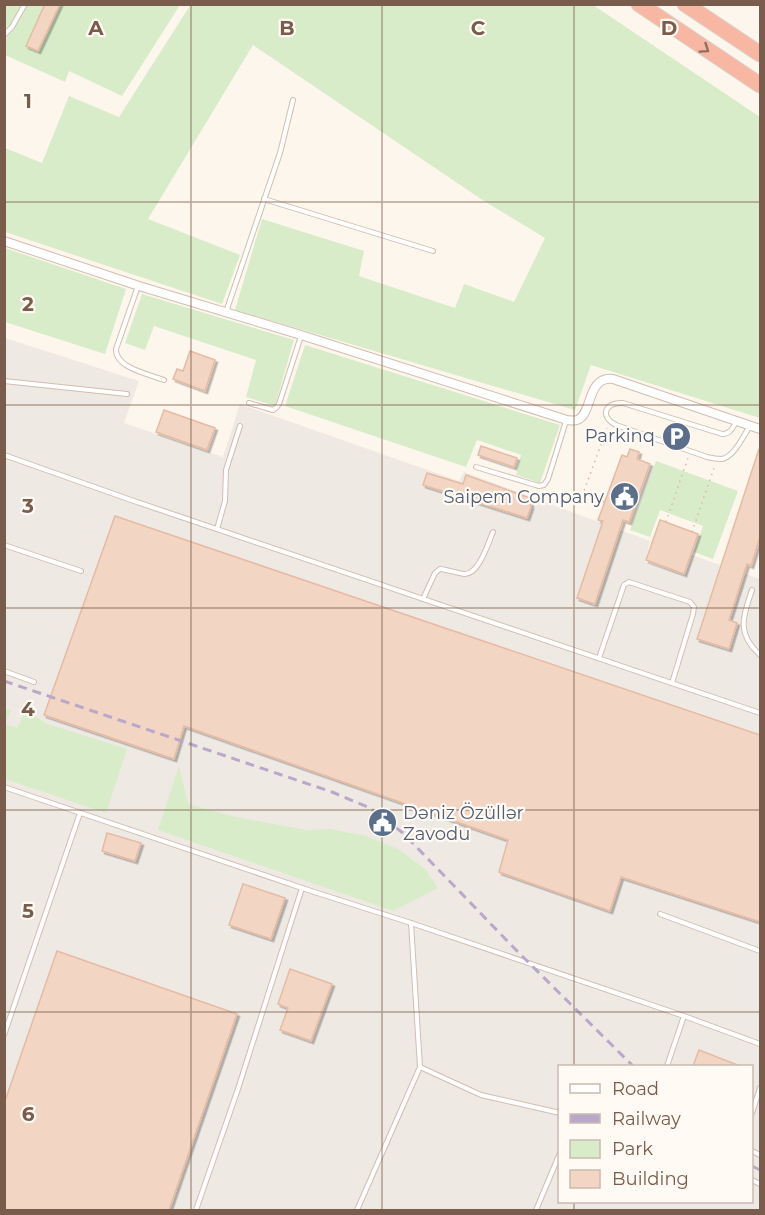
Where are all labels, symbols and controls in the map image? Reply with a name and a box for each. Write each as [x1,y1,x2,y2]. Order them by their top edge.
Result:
text: A [87,16,104,40]
text: B [279,16,295,40]
text: C [471,16,486,40]
text: D [661,16,677,40]
one-way arrow [699,41,709,53]
text: 1 [24,89,32,113]
text: 2 [22,292,34,316]
parking icon: Parkinq [660,420,692,452]
place label: Parkinq [585,425,655,447]
public building icon: Saipem Company [609,481,641,513]
place label: Saipem Company [444,486,604,508]
text: 3 [21,494,34,518]
text: 4 [21,697,35,721]
place label: Dəniz Özüllər Zavodu [403,802,524,845]
public building icon: Dəniz Özüllər Zavodu [366,807,398,839]
text: 5 [22,899,34,923]
legend [558,1065,753,1203]
text: Road [612,1078,659,1100]
text: 6 [22,1102,35,1126]
text: Railway [612,1108,681,1130]
text: Park [612,1138,653,1160]
text: Building [612,1168,689,1190]

